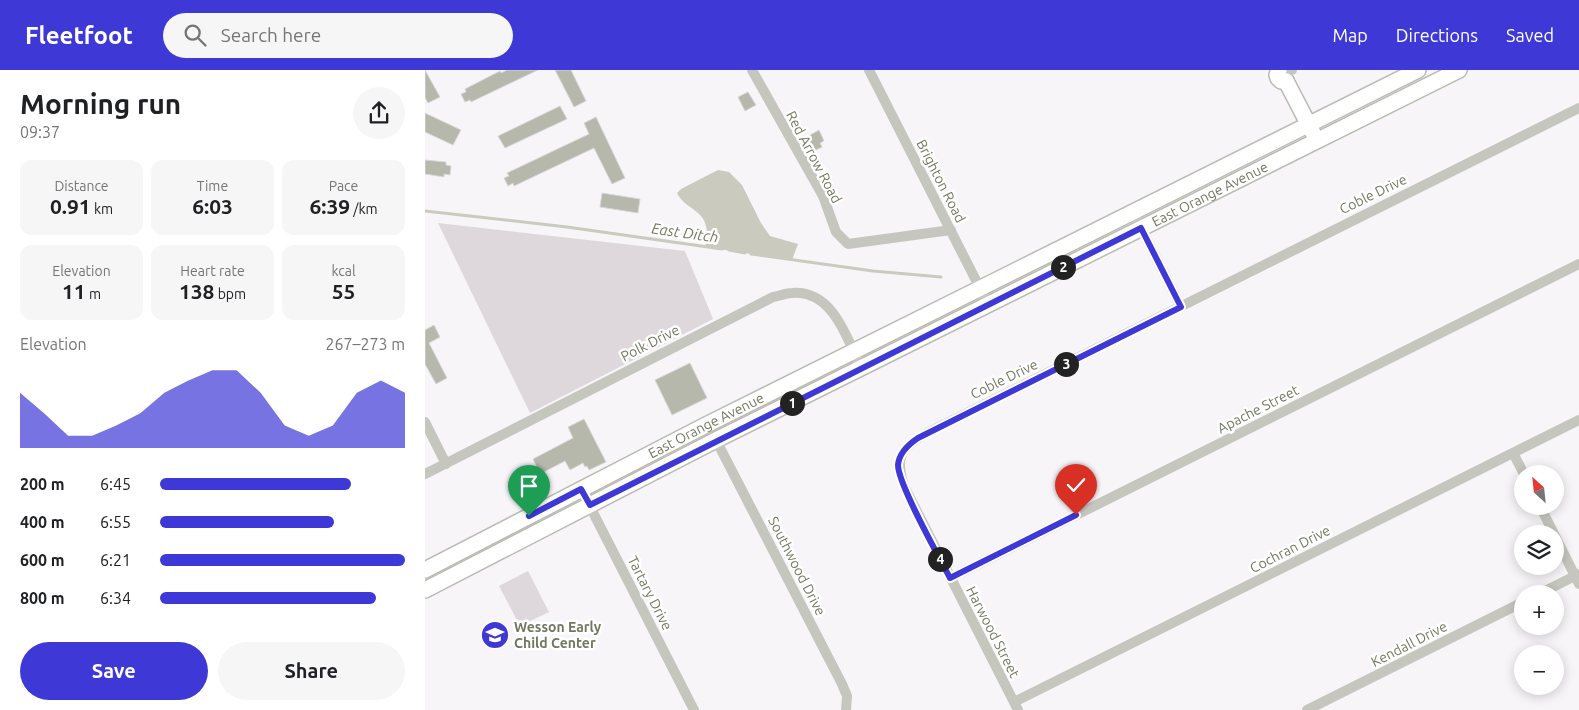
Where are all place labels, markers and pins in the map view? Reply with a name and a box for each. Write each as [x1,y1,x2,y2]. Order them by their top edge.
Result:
pin: 2 [1051,254,1075,280]
pin: 3 [1053,352,1079,376]
pin: 1 [779,390,805,416]
pin [1055,464,1097,515]
pin [508,465,550,516]
pin: 4 [927,546,953,572]
place label: Wesson Early Child Center [514,619,602,651]
school or university icon: Wesson Early Child Center [480,620,510,650]

